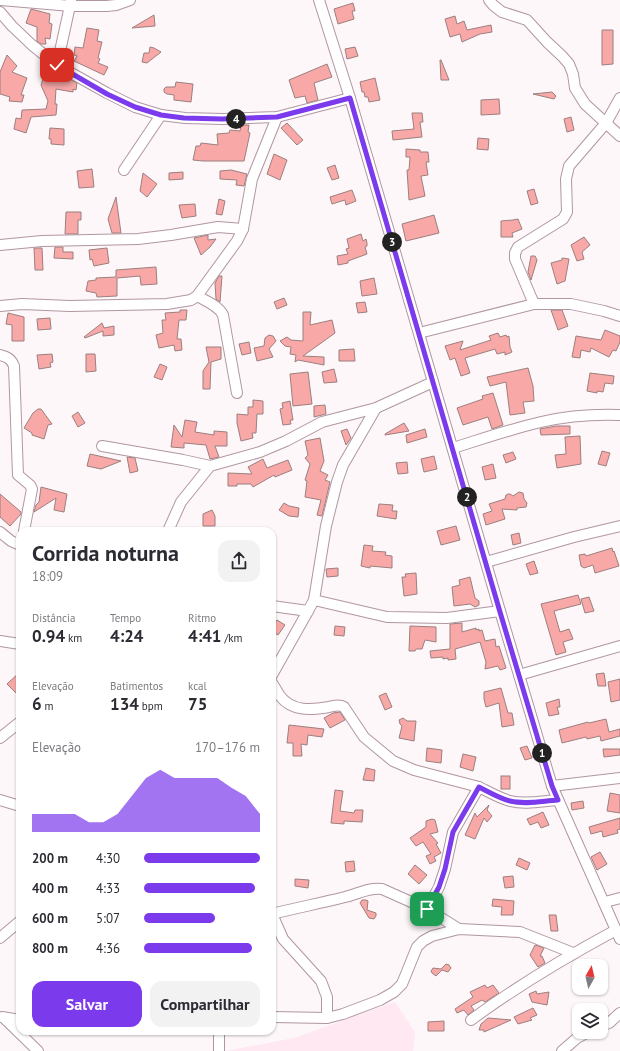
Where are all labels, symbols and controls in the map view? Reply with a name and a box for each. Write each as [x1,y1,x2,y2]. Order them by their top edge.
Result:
pin [40,48,74,82]
icon: check [46,54,68,76]
pin: 4 [226,109,246,129]
text: 4 [233,112,239,126]
pin: 3 [382,232,402,252]
text: 3 [389,235,395,249]
pin: 2 [457,487,477,507]
text: 2 [464,490,470,504]
text: Corrida noturna [32,539,179,567]
button: share [218,540,260,582]
text: 18:09 [32,568,63,585]
text: Distância [32,611,75,625]
text: Tempo [110,611,141,625]
text: Ritmo [188,611,216,625]
text: 0.94 [32,625,65,647]
text: 4:24 [110,625,144,647]
text: 4:41 [188,625,222,647]
text: km [65,631,82,645]
text: /km [222,631,243,645]
text: Elevação [32,679,74,693]
text: Batimentos [110,679,163,693]
text: kcal [188,679,207,693]
text: 6 [32,693,42,715]
text: 134 [110,693,139,715]
text: 75 [188,693,207,715]
text: m [42,699,54,713]
text: bpm [139,699,163,713]
text: Elevação [32,739,81,756]
text: 170–176 m [195,739,260,756]
pin: 1 [532,743,552,763]
text: 1 [539,746,545,760]
text: 200 m [32,850,68,867]
text: 4:30 [96,850,120,867]
text: 400 m [32,880,68,897]
text: 4:33 [96,880,120,897]
pin [410,892,444,926]
icon: arrive [416,898,438,920]
text: 600 m [32,910,68,927]
text: 5:07 [96,910,120,927]
text: 800 m [32,940,68,957]
text: 4:36 [96,940,120,957]
north arrow [572,959,608,995]
map controls [572,959,608,1039]
button: Salvar [32,981,142,1027]
button: Compartilhar [150,981,260,1027]
button: layers [572,1003,608,1039]

